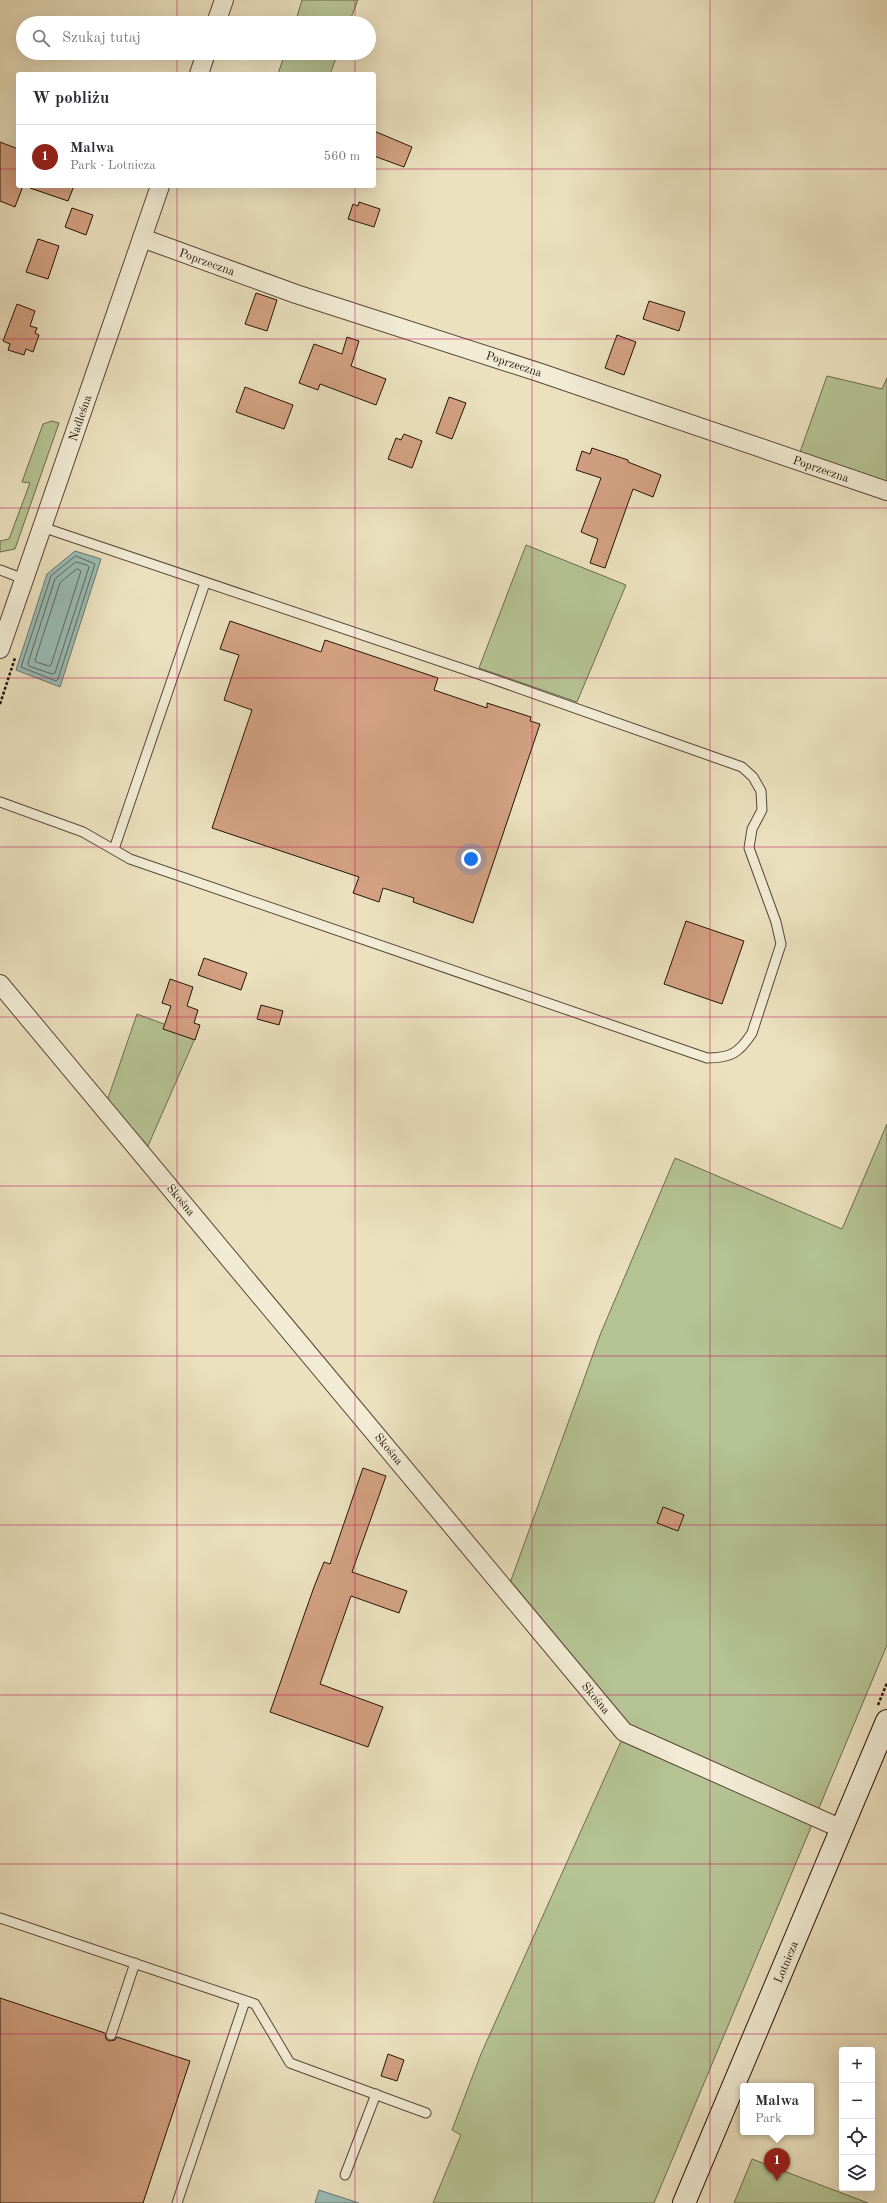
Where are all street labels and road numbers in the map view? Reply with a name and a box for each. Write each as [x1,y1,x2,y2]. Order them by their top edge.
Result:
street label: Poprzeczna [177,247,236,279]
street label: Poprzeczna [484,350,543,380]
street label: Nadleśna [67,394,94,443]
street label: Poprzeczna [791,455,850,485]
street label: Skośna [164,1183,197,1219]
street label: Skośna [372,1432,405,1468]
street label: Skośna [579,1681,612,1717]
street label: Lotnicza [773,1940,801,1985]

